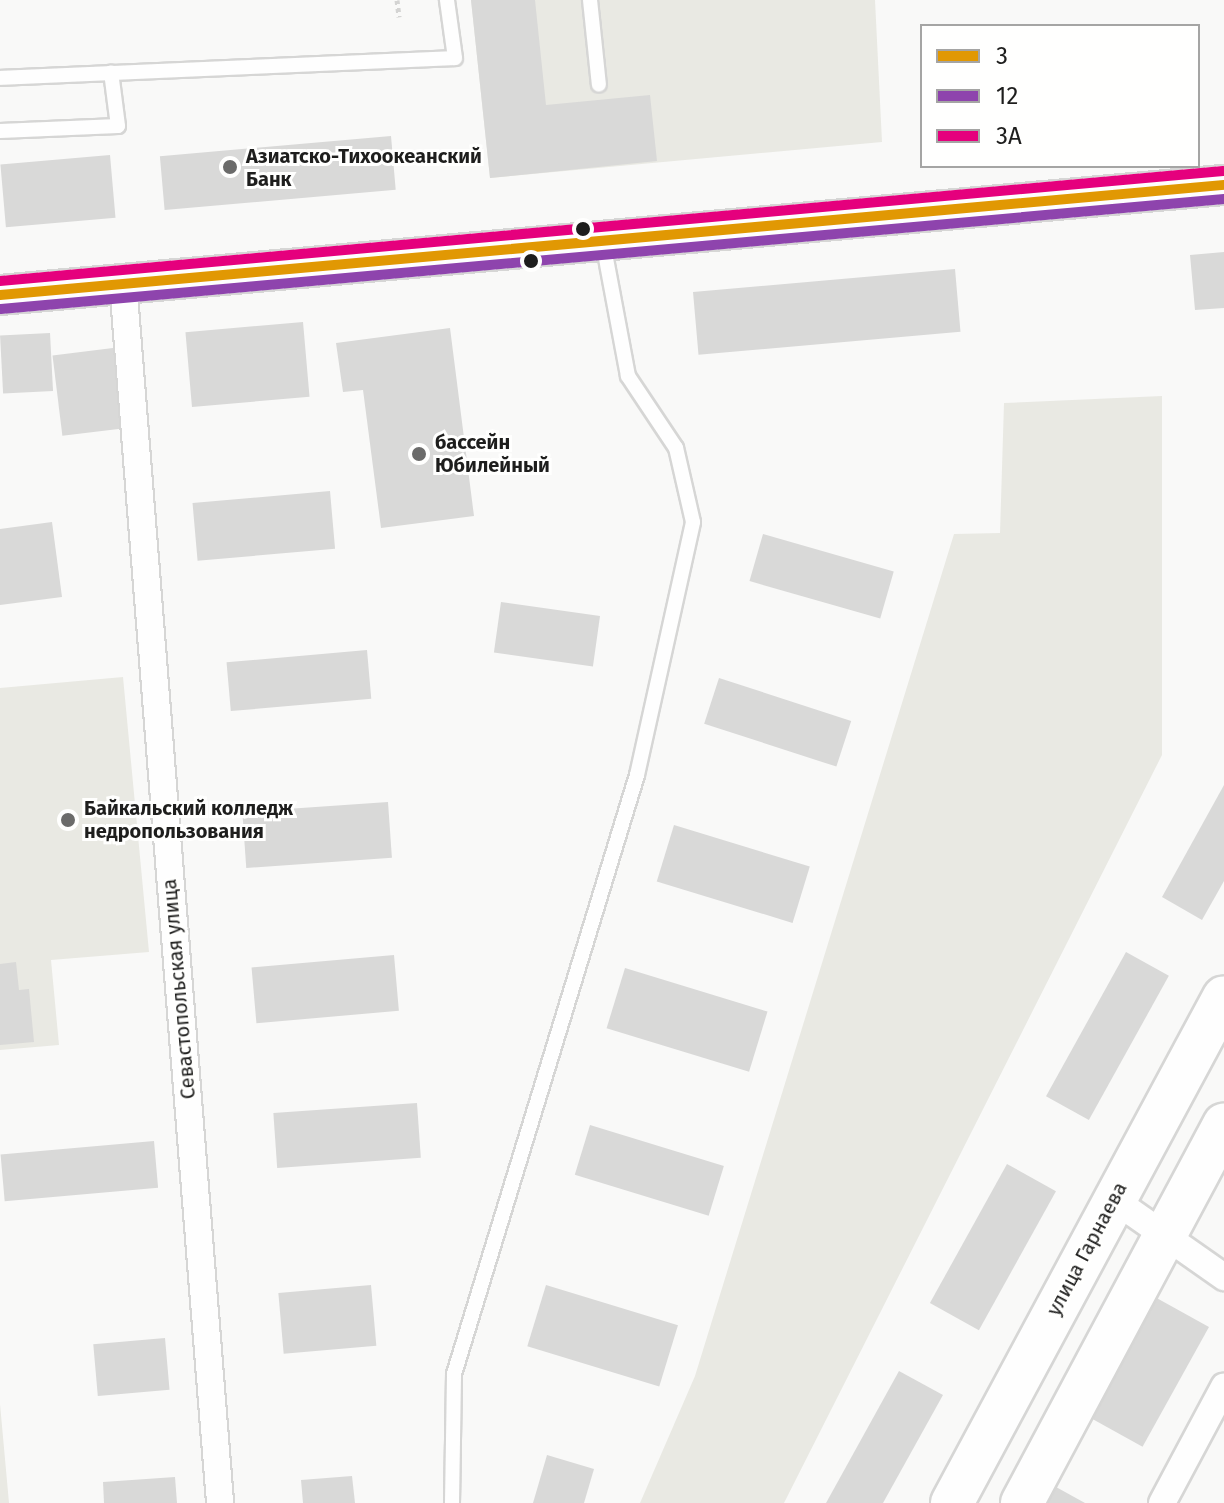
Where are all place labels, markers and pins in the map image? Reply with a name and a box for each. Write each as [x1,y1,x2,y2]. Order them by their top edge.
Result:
place label: Азиатско-Тихоокеанский Банк [246,144,482,191]
marker: Азиатско-Тихоокеанский Банк [221,158,239,176]
unlabelled marker [575,221,591,237]
unlabelled marker [523,253,539,269]
place label: бассейн Юбилейный [435,430,550,477]
marker: бассейн Юбилейный [410,445,428,463]
place label: Байкальский колледж недропользования [84,796,293,843]
marker: Байкальский колледж недропользования [59,811,77,829]

